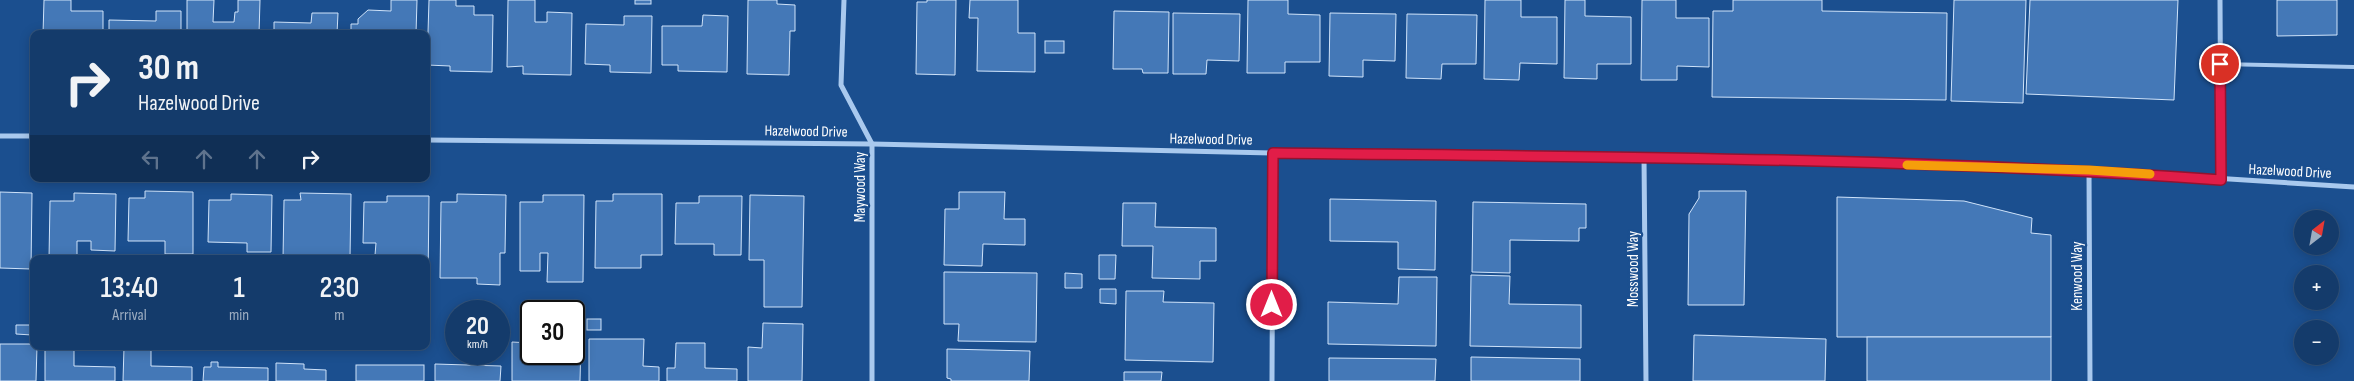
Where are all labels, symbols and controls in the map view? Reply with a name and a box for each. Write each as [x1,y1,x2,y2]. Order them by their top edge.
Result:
pin [2199,43,2241,85]
text: 30 m [138,47,199,90]
icon: right [55,50,120,115]
icon: arrive [2206,50,2234,78]
text: Hazelwood Drive [138,90,260,117]
street label: Hazelwood Drive [764,121,848,142]
street label: Hazelwood Drive [1169,129,1253,150]
icon: left [137,145,165,173]
icon: ahead [190,145,218,173]
icon: ahead [243,145,271,173]
icon: right [296,145,324,173]
street label: Maywood Way [851,151,870,222]
street label: Hazelwood Drive [2248,160,2332,183]
north arrow [2294,210,2339,255]
map controls [2294,210,2339,365]
street label: Mosswood Way [1624,231,1643,307]
street label: Kenwood Way [2068,241,2087,311]
button: + [2294,265,2339,310]
text: 13:40 [101,270,158,306]
text: 1 [233,270,245,306]
text: 230 [320,270,359,306]
position arrow [1245,278,1297,330]
speed limit sign: 30 [520,300,585,365]
text: Arrival [112,306,147,325]
text: min [229,306,249,325]
text: m [334,306,345,325]
text: 20 [466,311,489,342]
button: − [2294,320,2339,365]
text: km/h [467,337,488,352]

